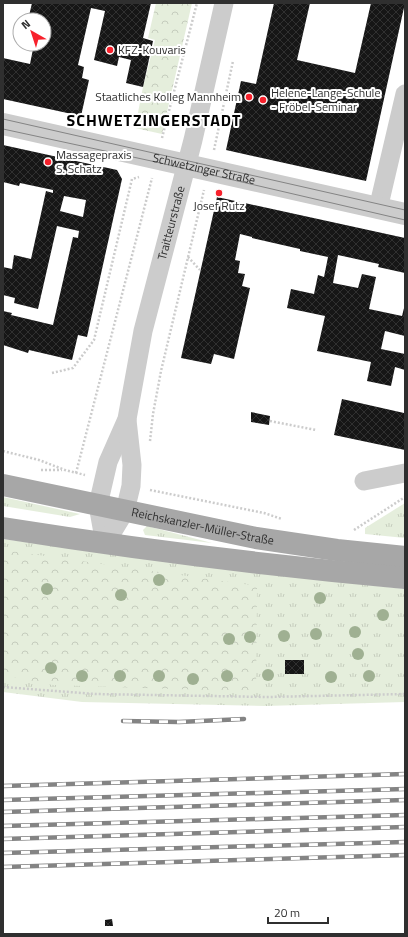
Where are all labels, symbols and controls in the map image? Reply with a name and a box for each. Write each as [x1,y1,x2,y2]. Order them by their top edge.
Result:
north arrow [12,12,52,52]
text: N [18,16,34,33]
place label: KFZ-Kouvaris [118,40,186,59]
marker: KFZ-Kouvaris [105,45,115,55]
place label: Helene-Lange-Schule - Fröbel-Seminar [271,83,380,116]
place label: Staatliches Kolleg Mannheim [95,87,241,106]
marker: Staatliches Kolleg Mannheim [244,92,254,102]
marker: Helene-Lange-Schule - Fröbel-Seminar [258,95,268,105]
district label: SCHWETZINGERSTADT [67,108,241,132]
place label: Massagepraxis S. Schatz [56,145,132,178]
street label: Schwetzinger Straße [151,148,257,189]
marker: Massagepraxis S. Schatz [43,157,53,167]
street label: Traitteurstraße [152,184,190,262]
marker: Josef Rutz [214,188,224,198]
place label: Josef Rutz [193,196,245,215]
street label: Reichskanzler-Müller-Straße [130,502,275,550]
scale bar [268,899,328,925]
text: 20 m [274,903,300,922]

